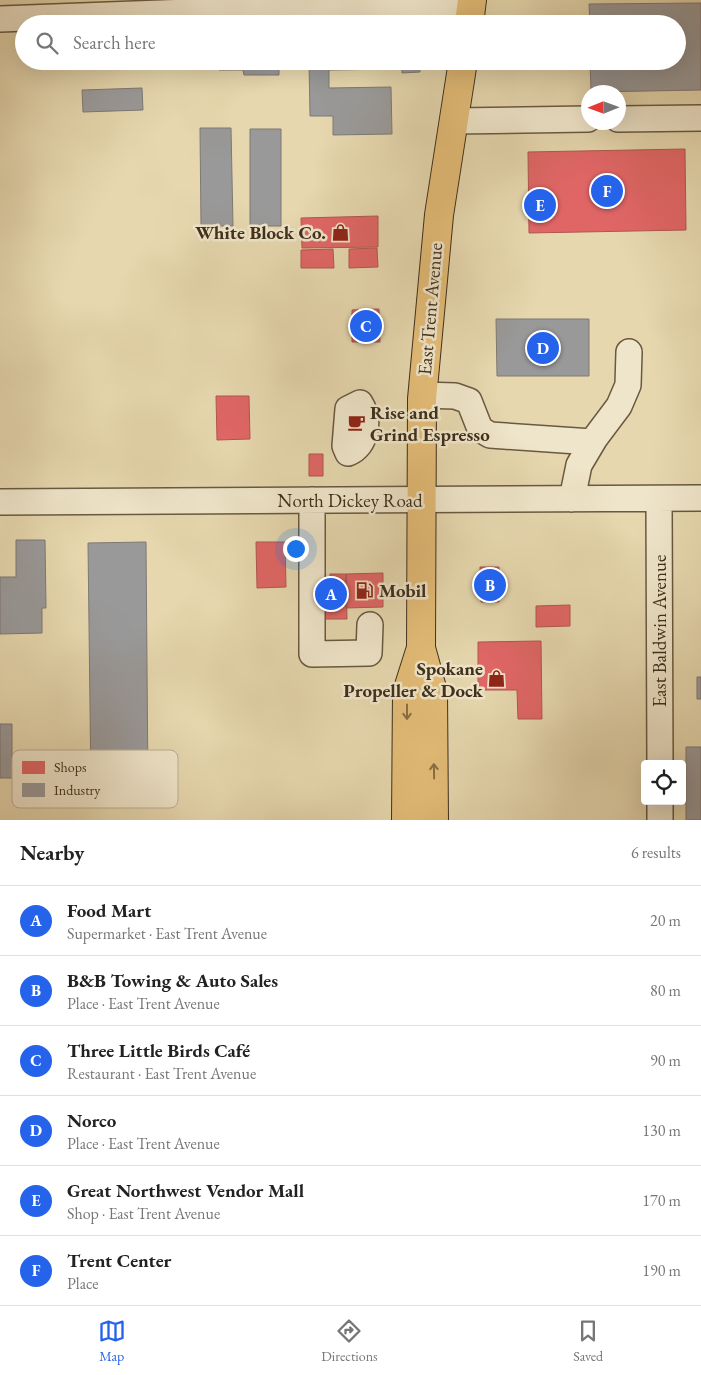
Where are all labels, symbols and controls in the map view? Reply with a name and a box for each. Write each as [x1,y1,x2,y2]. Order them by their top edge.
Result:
search box [15,15,686,70]
icon: search [33,29,61,57]
text: Search here [73,30,155,55]
north arrow [581,85,626,130]
pin: F [591,172,623,210]
pin: E [524,186,556,224]
place label: White Block Co. [195,220,326,245]
shop icon: White Block Co. [330,222,350,242]
street label: East Trent Avenue [412,242,448,376]
pin: C [350,307,382,345]
pin: D [527,329,559,367]
place label: Rise and Grind Espresso [370,400,490,447]
cafe icon: Rise and Grind Espresso [346,413,366,433]
street label: North Dickey Road [277,488,423,513]
your location [283,536,309,562]
street label: East Baldwin Avenue [647,555,672,707]
pin: B [474,566,506,604]
pin: A [315,575,347,613]
place label: Mobil [379,578,427,603]
fuel station icon: Mobil [355,580,375,600]
place label: Spokane Propeller & Dock [343,656,484,703]
shop icon: Spokane Propeller & Dock [487,669,507,689]
one-way arrow [402,704,412,720]
legend [12,750,178,808]
text: Shops [54,758,87,776]
map controls [641,760,686,805]
button: locate [641,760,686,805]
one-way arrow [429,764,439,780]
text: Industry [54,781,101,799]
text: Nearby [20,839,84,866]
text: 6 results [631,842,681,863]
text: Food Mart [67,898,151,923]
text: A [30,910,42,931]
text: 20 m [650,910,681,931]
text: Supermarket · East Trent Avenue [67,923,267,944]
text: B&B Towing & Auto Sales [67,968,278,993]
text: B [31,980,41,1001]
text: 80 m [650,980,681,1001]
text: Place · East Trent Avenue [67,993,220,1014]
text: Three Little Birds Café [67,1038,250,1063]
text: C [30,1050,42,1071]
text: 90 m [650,1050,681,1071]
text: Restaurant · East Trent Avenue [67,1063,256,1084]
text: Norco [67,1108,116,1133]
text: D [30,1120,42,1141]
text: 130 m [642,1120,681,1141]
text: Place · East Trent Avenue [67,1133,220,1154]
text: Great Northwest Vendor Mall [67,1178,304,1203]
text: E [31,1190,41,1211]
text: 170 m [642,1190,681,1211]
text: Shop · East Trent Avenue [67,1203,220,1224]
text: Trent Center [67,1248,171,1273]
text: F [32,1260,40,1281]
text: 190 m [642,1260,681,1281]
text: Place [67,1273,99,1294]
tab: Map [98,1317,126,1365]
tab: Directions [321,1317,378,1365]
tab: Saved [573,1317,603,1365]

